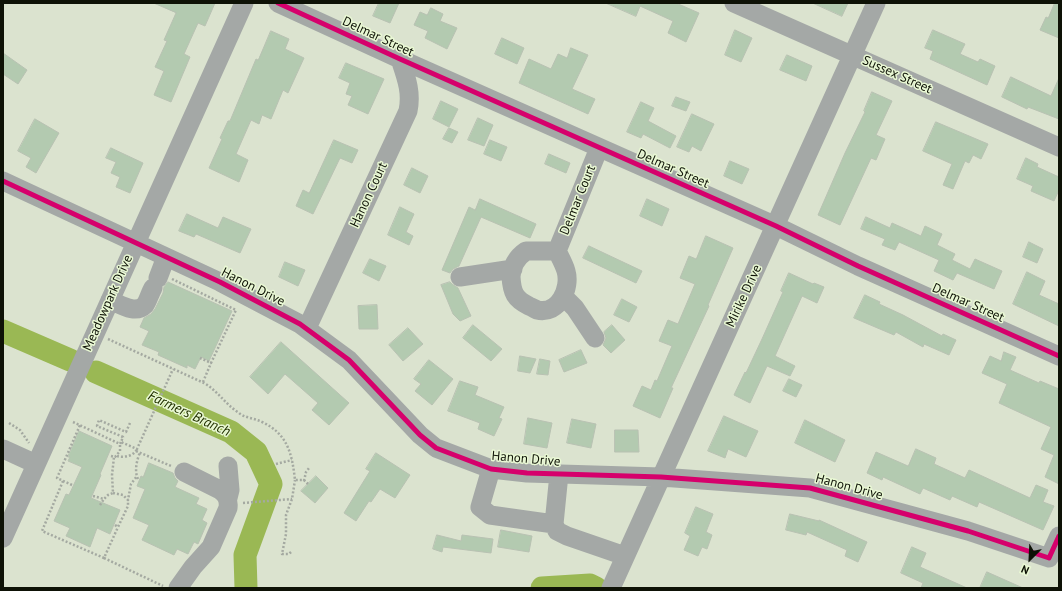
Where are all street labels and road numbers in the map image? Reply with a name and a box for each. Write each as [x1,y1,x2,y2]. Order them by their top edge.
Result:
street label: Delmar Street [340,14,416,60]
street label: Sussex Street [860,53,934,97]
street label: Delmar Street [635,146,711,192]
street label: Hanon Court [347,160,391,230]
street label: Delmar Court [557,163,599,237]
street label: Meadowpark Drive [80,253,136,353]
street label: Mirike Drive [723,262,765,330]
street label: Hanon Drive [219,264,287,310]
street label: Delmar Street [930,280,1006,326]
street label: Hanon Drive [491,448,561,470]
street label: Hanon Drive [814,471,884,503]

